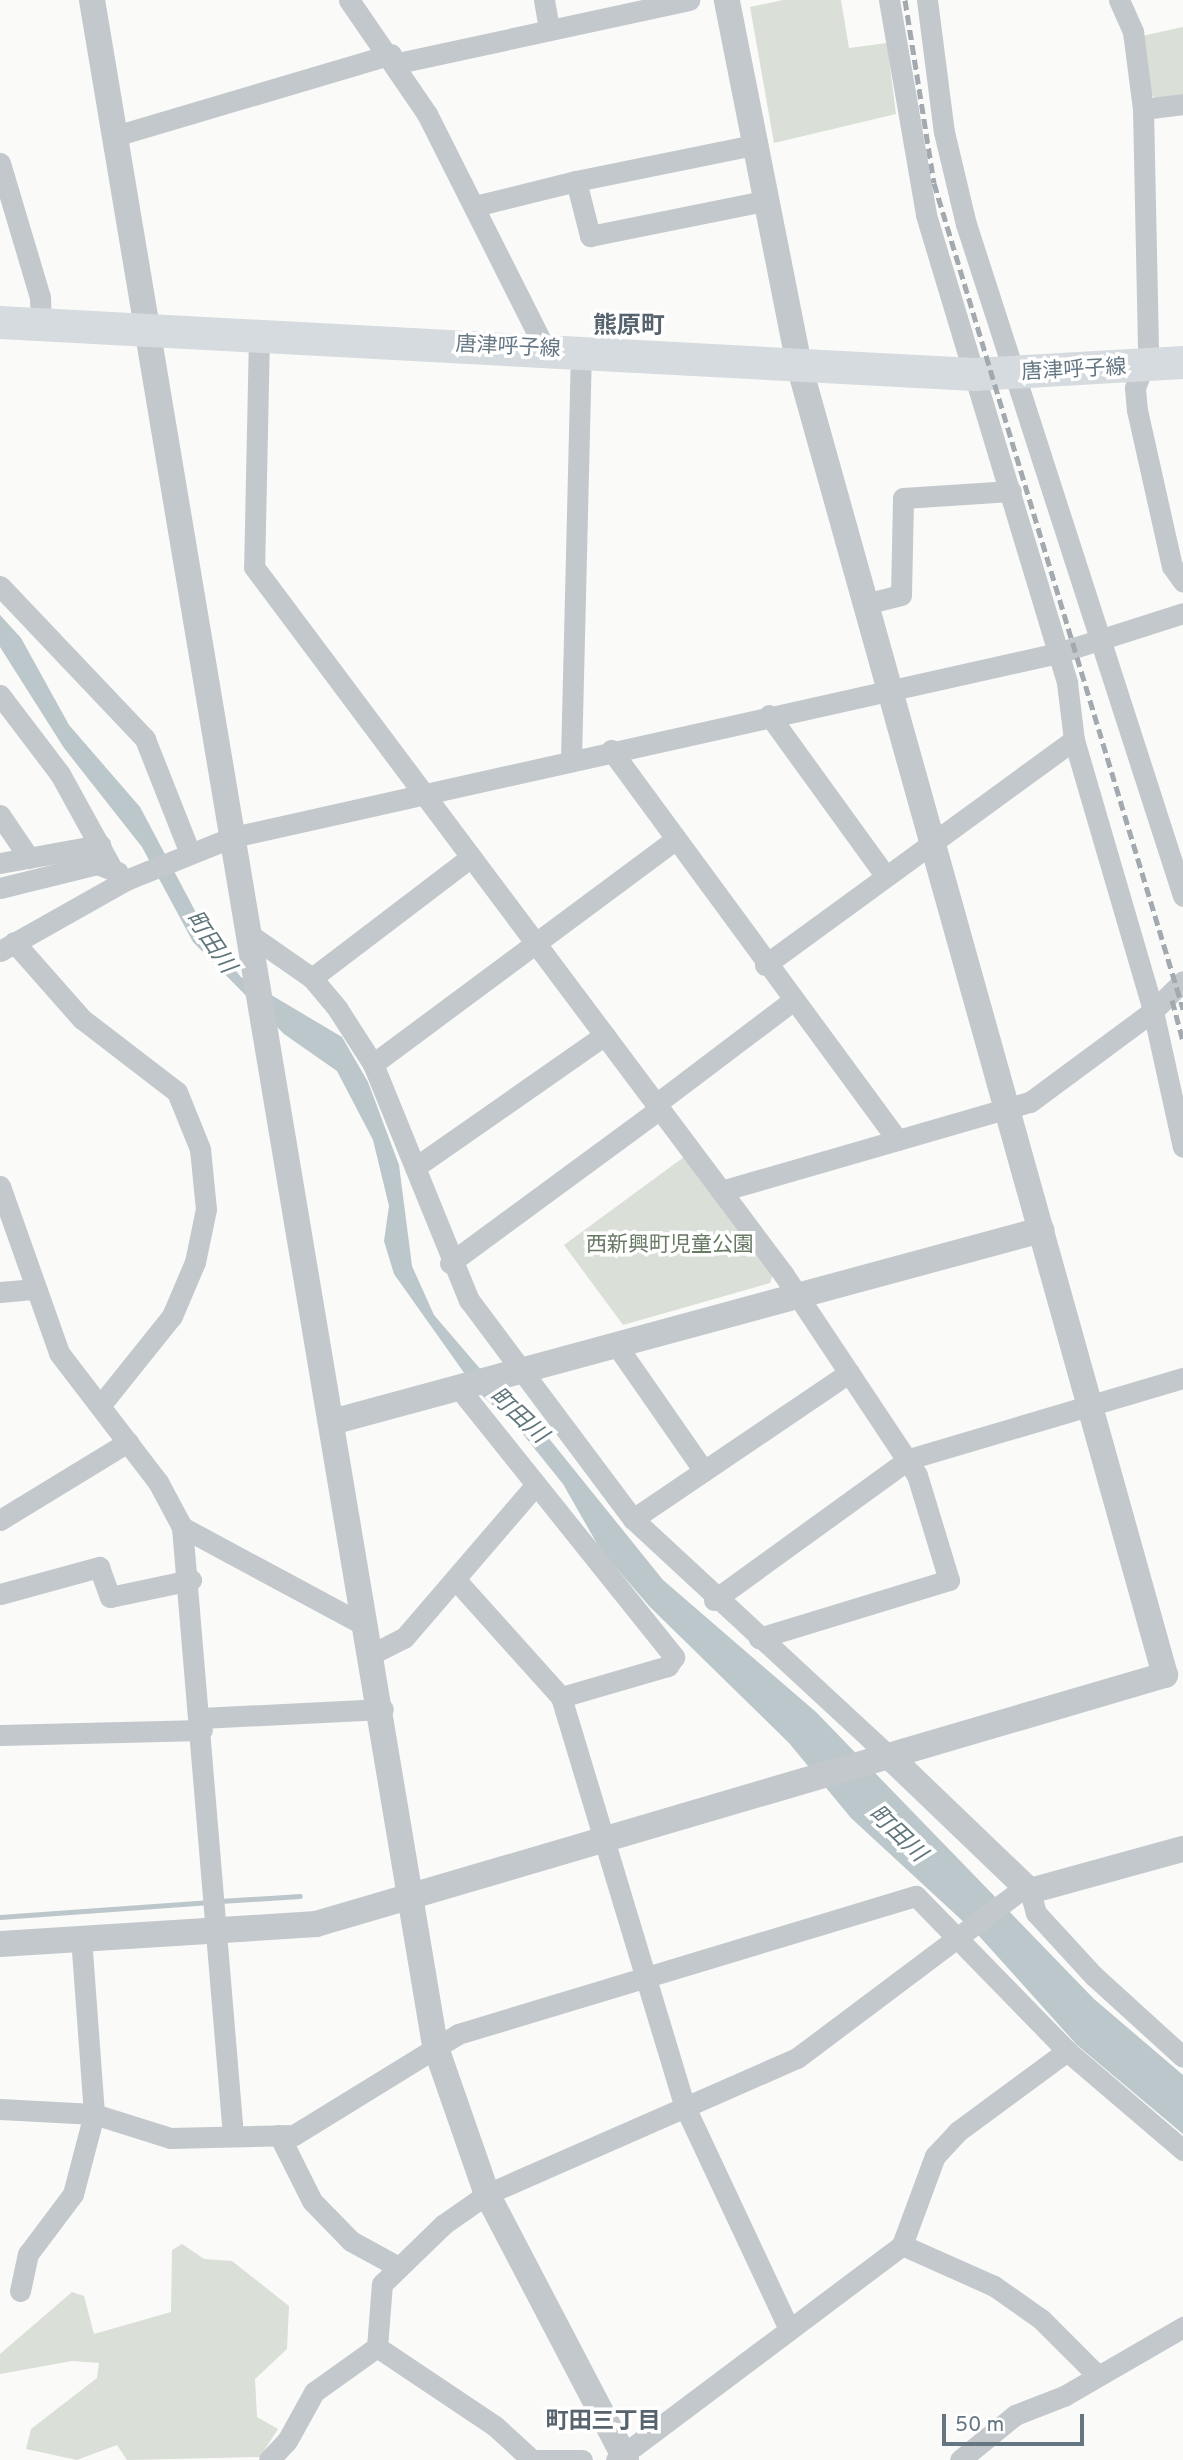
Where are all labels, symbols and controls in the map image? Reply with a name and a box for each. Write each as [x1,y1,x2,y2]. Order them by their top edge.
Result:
district label: 熊原町 [593,314,665,342]
street label: 唐津呼子線 [455,333,561,363]
street label: 唐津呼子線 [1021,356,1127,386]
water label: 町田川 [178,907,240,979]
park label: 西新興町児童公園 [586,1233,754,1259]
water label: 町田川 [482,1383,552,1451]
water label: 町田川 [862,1801,930,1869]
scale bar [945,2400,1087,2444]
district label: 町田三丁目 [546,2409,660,2437]
text: 50 m [955,2412,1004,2439]

